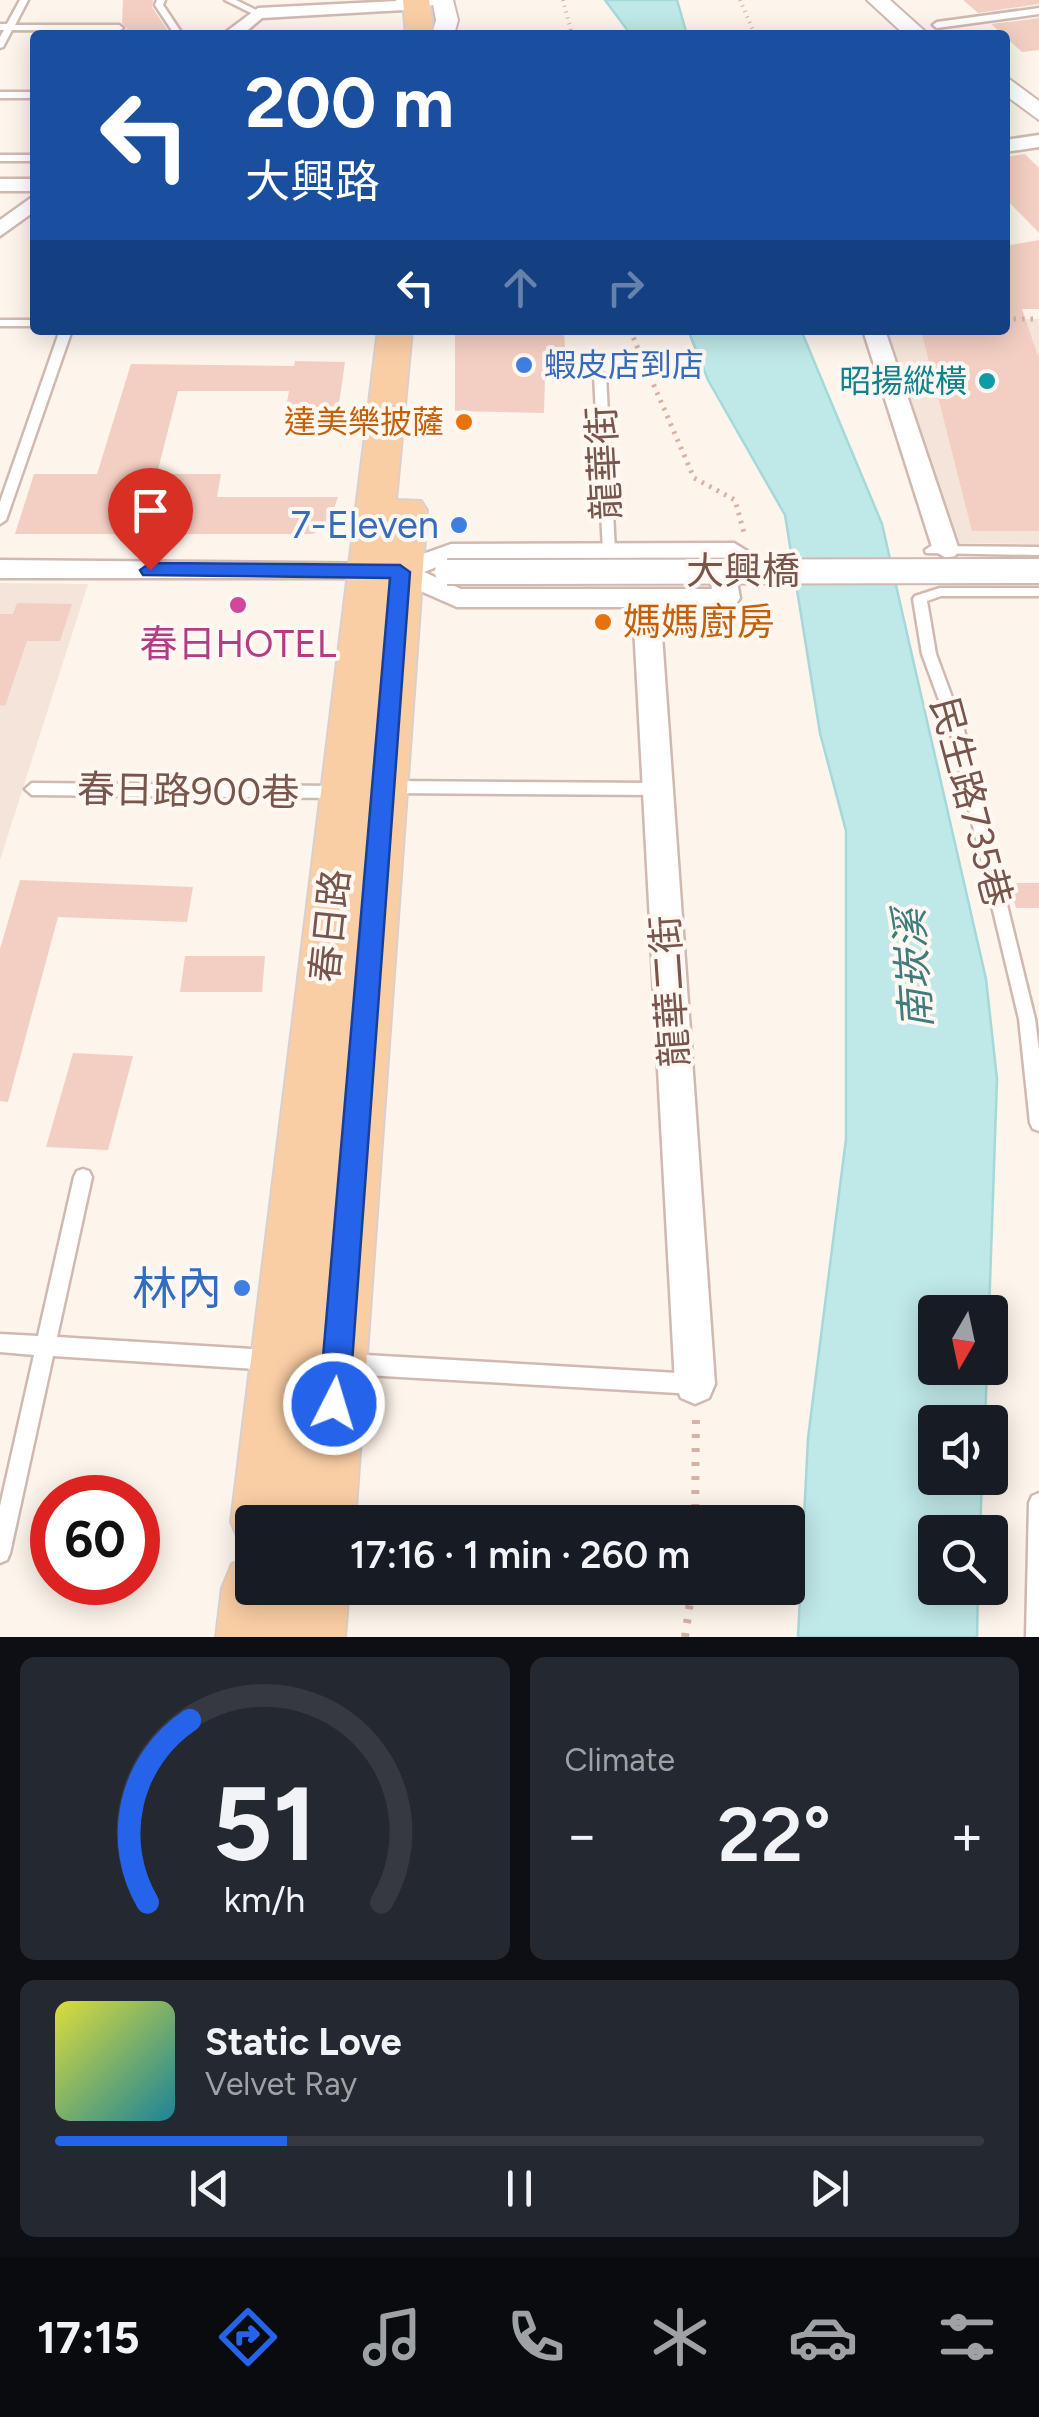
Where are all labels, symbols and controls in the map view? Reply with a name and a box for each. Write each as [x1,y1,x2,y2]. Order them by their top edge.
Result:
text: 200 m [245,60,454,145]
icon: left [80,70,210,200]
text: 大興路 [245,154,380,208]
icon: left [388,260,443,315]
icon: ahead [493,260,548,315]
icon: right [598,260,653,315]
place label: 蝦皮店到店 [544,346,704,384]
marker: 蝦皮店到店 [513,354,535,376]
place label: 昭揚縱橫 [839,362,967,400]
marker: 昭揚縱橫 [976,370,998,392]
place label: 達美樂披薩 [284,403,444,441]
street label: 龍華街 [578,405,630,521]
marker: 達美樂披薩 [453,411,475,433]
pin [108,468,193,571]
icon: arrive [123,483,178,538]
place label: 7-Eleven [290,502,439,548]
marker: 7-Eleven [448,514,470,536]
street label: 大興橋 [686,548,800,594]
marker: 春日HOTEL [227,594,249,616]
place label: 媽媽廚房 [623,599,775,645]
marker: 媽媽廚房 [592,611,614,633]
place label: 春日HOTEL [140,621,337,667]
street label: 民生路735巷 [921,692,1021,912]
street label: 春日路900巷 [76,766,300,816]
street label: 春日路 [301,867,359,985]
water label: 南崁溪 [885,902,941,1031]
street label: 龍華二街 [642,914,698,1068]
place label: 林內 [132,1261,222,1315]
marker: 林內 [231,1277,253,1299]
north arrow [918,1295,1008,1385]
map controls [918,1295,1008,1605]
position arrow [282,1352,386,1456]
button: sound [918,1405,1008,1495]
speed limit sign: 60 [30,1475,160,1605]
button: search [918,1515,1008,1605]
text: 17:16 · 1 min · 260 m [350,1532,690,1578]
text: Climate [565,1741,675,1779]
text: 51 [213,1761,317,1886]
text: 22° [717,1790,831,1880]
text: − [565,1802,599,1868]
text: + [950,1802,984,1868]
text: km/h [224,1878,306,1921]
text: Static Love [205,2019,402,2065]
text: Velvet Ray [205,2065,357,2103]
icon: previous [182,2161,237,2216]
icon: pause [492,2161,547,2216]
icon: next [802,2161,857,2216]
icon: directions [213,2302,283,2372]
icon: music [357,2302,427,2372]
icon: phone [501,2302,571,2372]
icon: climate [645,2302,715,2372]
icon: car [788,2302,858,2372]
icon: filters [932,2302,1002,2372]
text: 17:15 [37,2310,140,2364]

